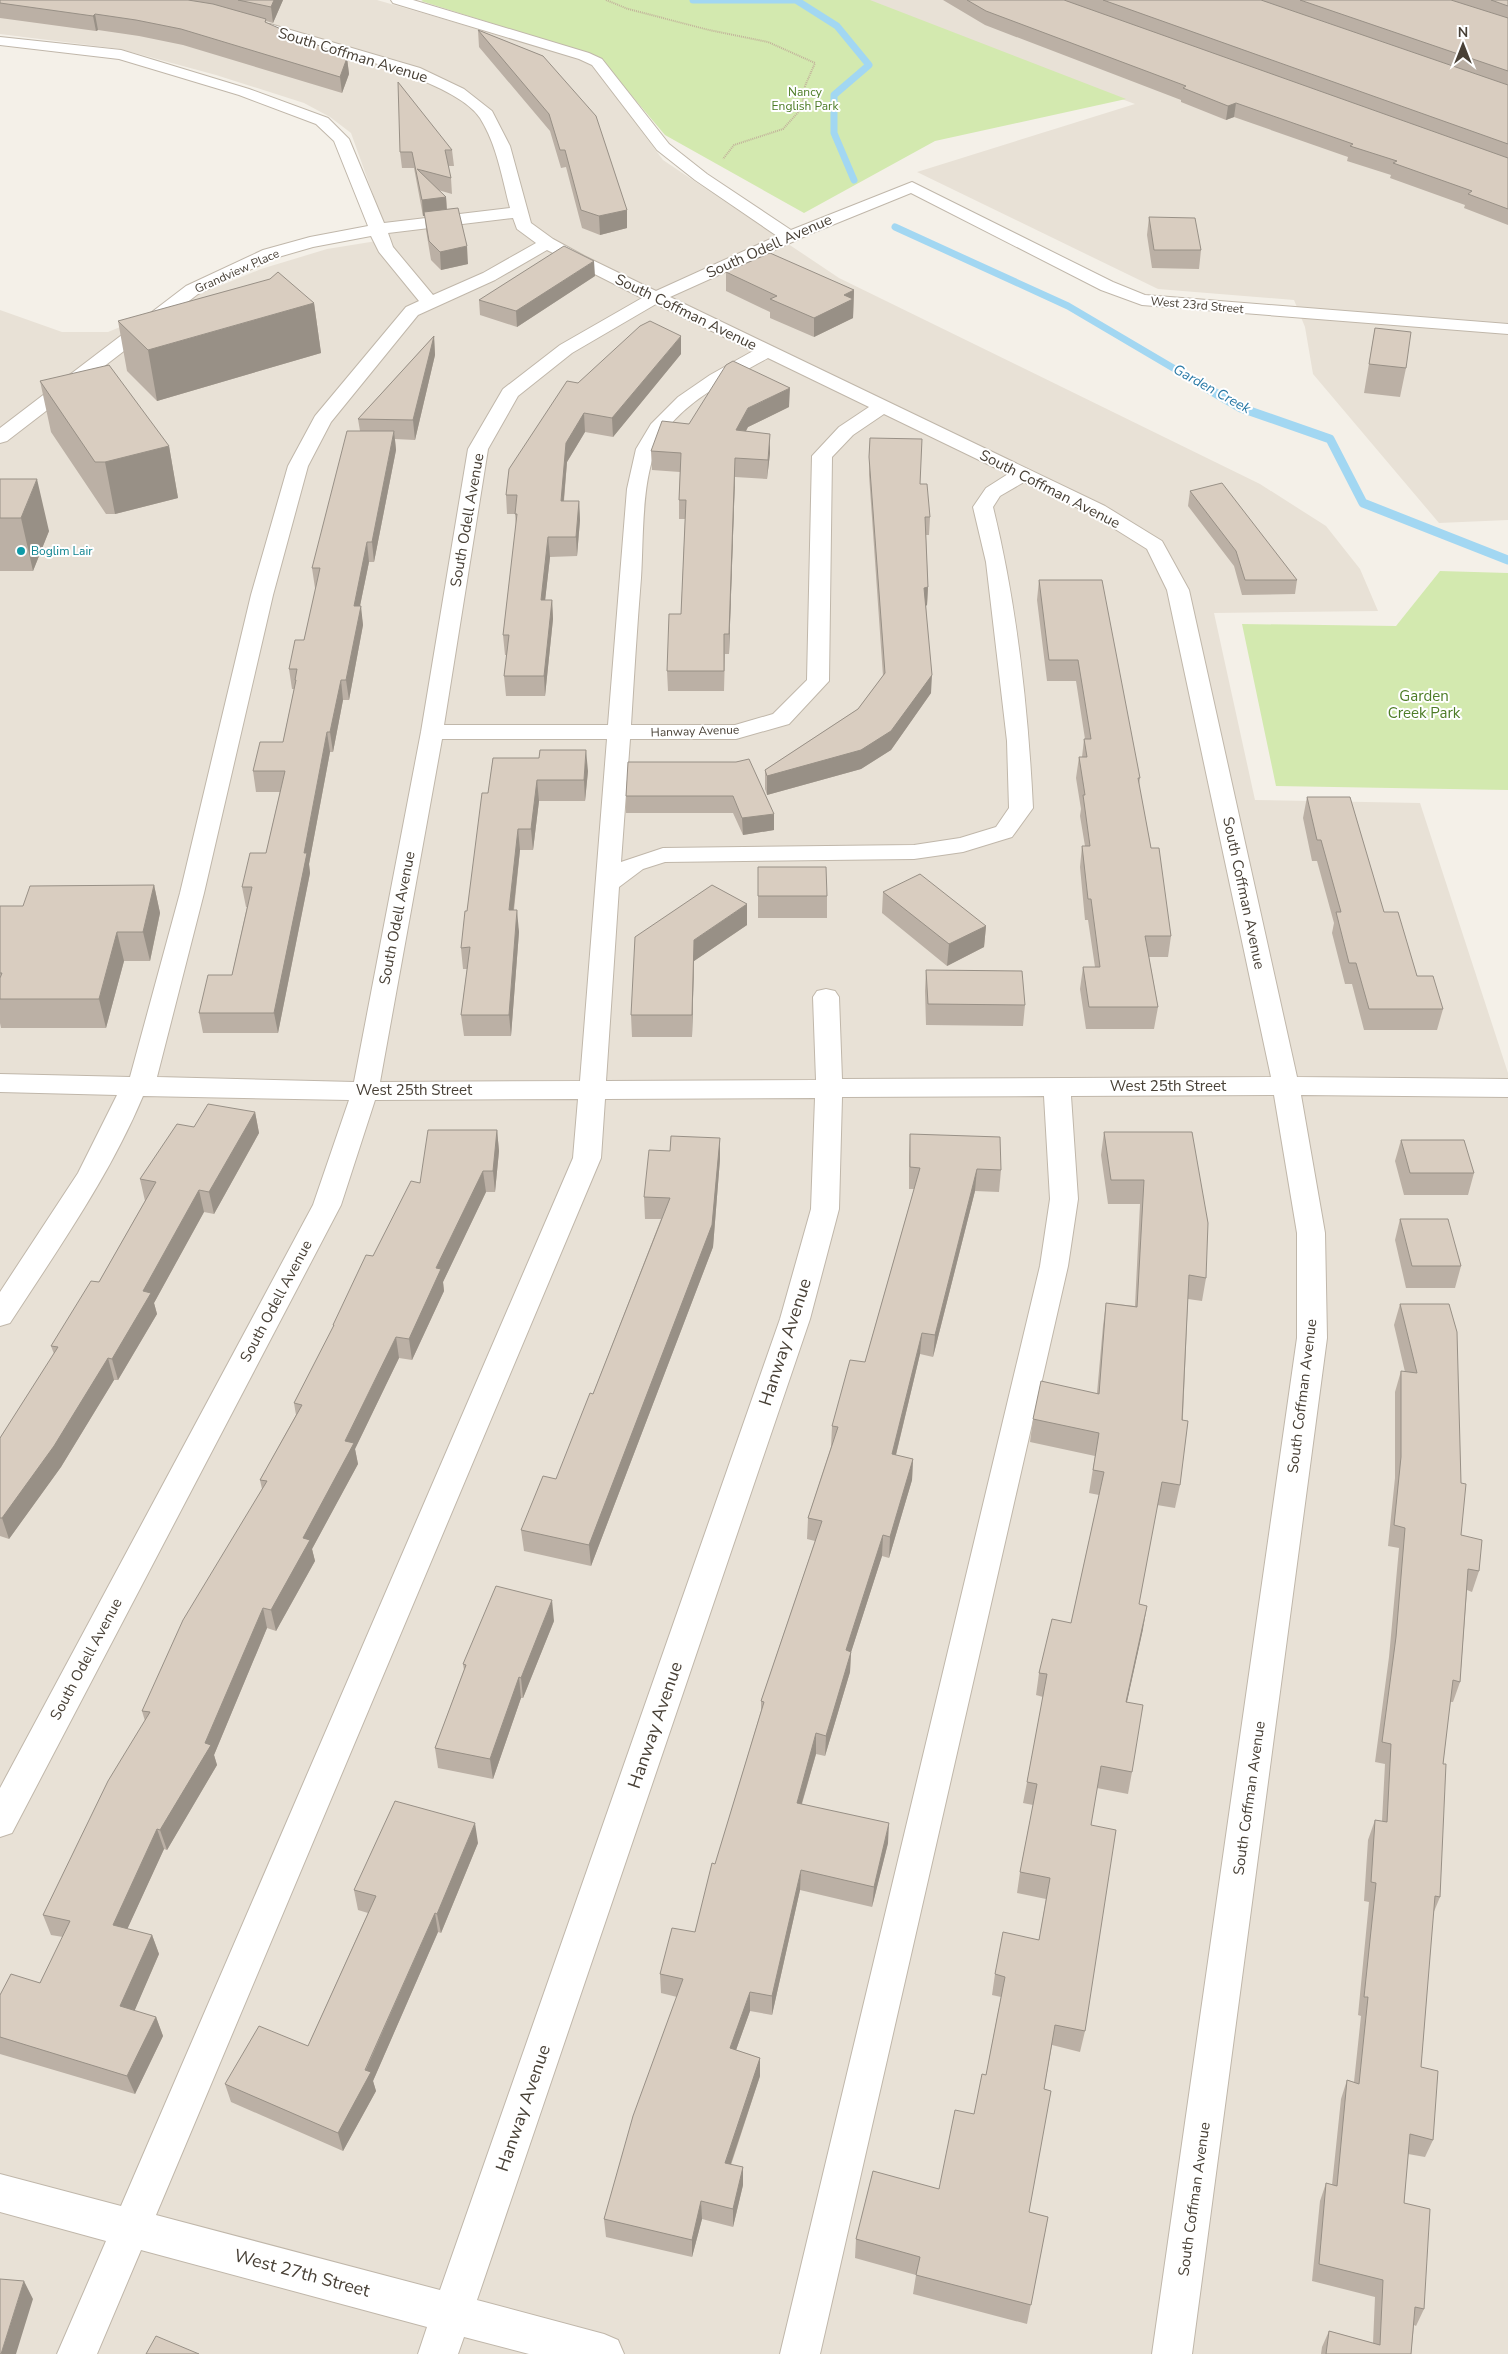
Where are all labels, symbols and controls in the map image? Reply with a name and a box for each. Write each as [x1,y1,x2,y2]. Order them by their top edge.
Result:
north arrow [1438,20,1488,70]
street label: South Coffman Avenue [276,23,430,87]
text: N [1458,23,1468,42]
park label: Nancy English Park [772,84,839,114]
street label: South Odell Avenue [703,209,835,283]
street label: Grandview Place [192,245,282,297]
street label: South Coffman Avenue [612,269,760,355]
street label: West 23rd Street [1150,293,1245,317]
water label: Garden Creek [1170,360,1255,419]
street label: South Coffman Avenue [976,445,1124,533]
street label: South Odell Avenue [445,451,489,589]
place label: Boglim Lair [31,543,93,559]
marker: Boglim Lair [15,545,27,557]
park label: Garden Creek Park [1388,686,1461,723]
street label: Hanway Avenue [650,721,740,741]
street label: South Coffman Avenue [1218,815,1270,971]
street label: South Odell Avenue [374,850,420,986]
street label: West 25th Street [1110,1076,1227,1096]
street label: West 25th Street [356,1080,473,1100]
street label: South Odell Avenue [235,1236,317,1366]
street label: Hanway Avenue [753,1275,817,1409]
street label: South Coffman Avenue [1283,1318,1321,1474]
street label: South Odell Avenue [45,1594,127,1724]
street label: Hanway Avenue [622,1658,688,1792]
street label: South Coffman Avenue [1228,1720,1270,1876]
street label: Hanway Avenue [490,2041,556,2175]
street label: South Coffman Avenue [1173,2121,1215,2277]
street label: West 27th Street [231,2243,373,2303]

